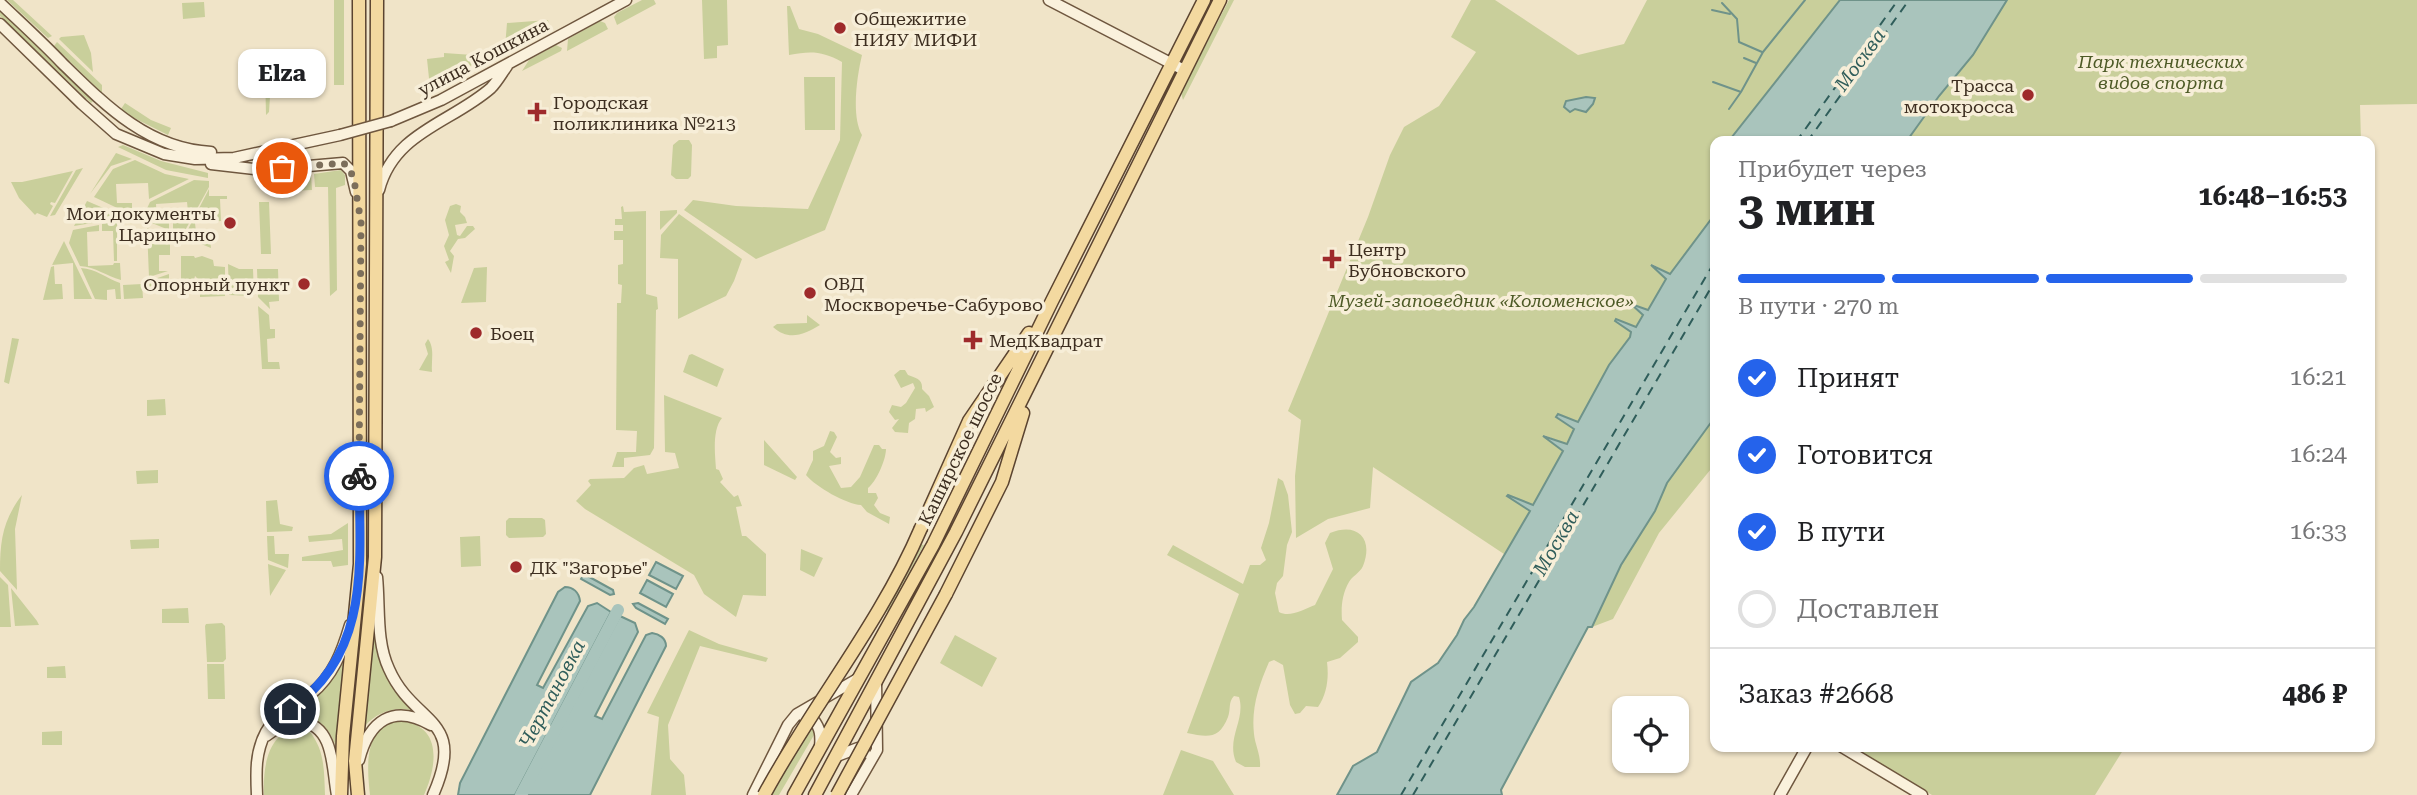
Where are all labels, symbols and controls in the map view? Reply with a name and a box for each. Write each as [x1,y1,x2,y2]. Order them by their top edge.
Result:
place label: Общежитие НИЯУ МИФИ [854,8,977,50]
street label: улица Кошкина [414,14,552,100]
marker: Общежитие НИЯУ МИФИ [832,20,848,36]
water label: Москва [1829,24,1890,96]
callout: Elza [238,49,326,98]
park label: Парк технических видов спорта [2077,51,2244,93]
text: Elza [258,60,306,87]
place label: Трасса мотокросса [1904,75,2014,117]
marker: Трасса мотокросса [2020,87,2036,103]
place label: Городская поликлиника №213 [553,92,736,134]
marker: Городская поликлиника №213 [527,102,547,122]
pin [252,138,312,198]
icon: bag [263,149,301,187]
text: Прибудет через [1738,156,1927,183]
text: 16:48–16:53 [2198,181,2347,211]
text: 3 мин [1738,182,1875,236]
place label: Мои документы Царицыно [66,203,216,245]
marker: Мои документы Царицыно [222,215,238,231]
place label: Центр Бубновского [1348,239,1466,281]
marker: Центр Бубновского [1322,249,1342,269]
place label: ОВД Москворечье-Сабурово [824,273,1043,315]
place label: Опорный пункт [143,274,290,295]
marker: Опорный пункт [296,276,312,292]
marker: ОВД Москворечье-Сабурово [802,285,818,301]
park label: Музей-заповедник «Коломенское» [1327,290,1634,311]
text: В пути · 270 m [1738,293,1899,320]
place label: Боец [490,323,535,344]
marker: Боец [468,325,484,341]
marker: МедКвадрат [963,330,983,350]
place label: МедКвадрат [989,330,1103,351]
icon: check [1738,359,1776,397]
text: Принят [1797,363,1899,393]
text: 16:21 [2290,364,2347,391]
street label: Каширское шоссе [914,369,1006,529]
icon: check [1738,436,1776,474]
text: Готовится [1797,440,1933,470]
courier [324,441,394,511]
text: 16:24 [2290,441,2347,468]
icon: bike [340,457,378,495]
water label: Москва [1528,506,1584,580]
icon: check [1738,513,1776,551]
text: В пути [1797,517,1885,547]
text: 16:33 [2290,518,2347,545]
place label: ДК "Загорье" [530,557,648,578]
marker: ДК "Загорье" [508,559,524,575]
text: Доставлен [1797,594,1939,624]
water label: Чертановка [514,636,590,752]
pin [260,679,320,739]
text: Заказ #2668 [1738,679,1894,709]
text: 486 ₽ [2282,679,2347,709]
icon: home [271,690,309,728]
map controls [1612,696,1689,773]
button: locate [1612,696,1689,773]

